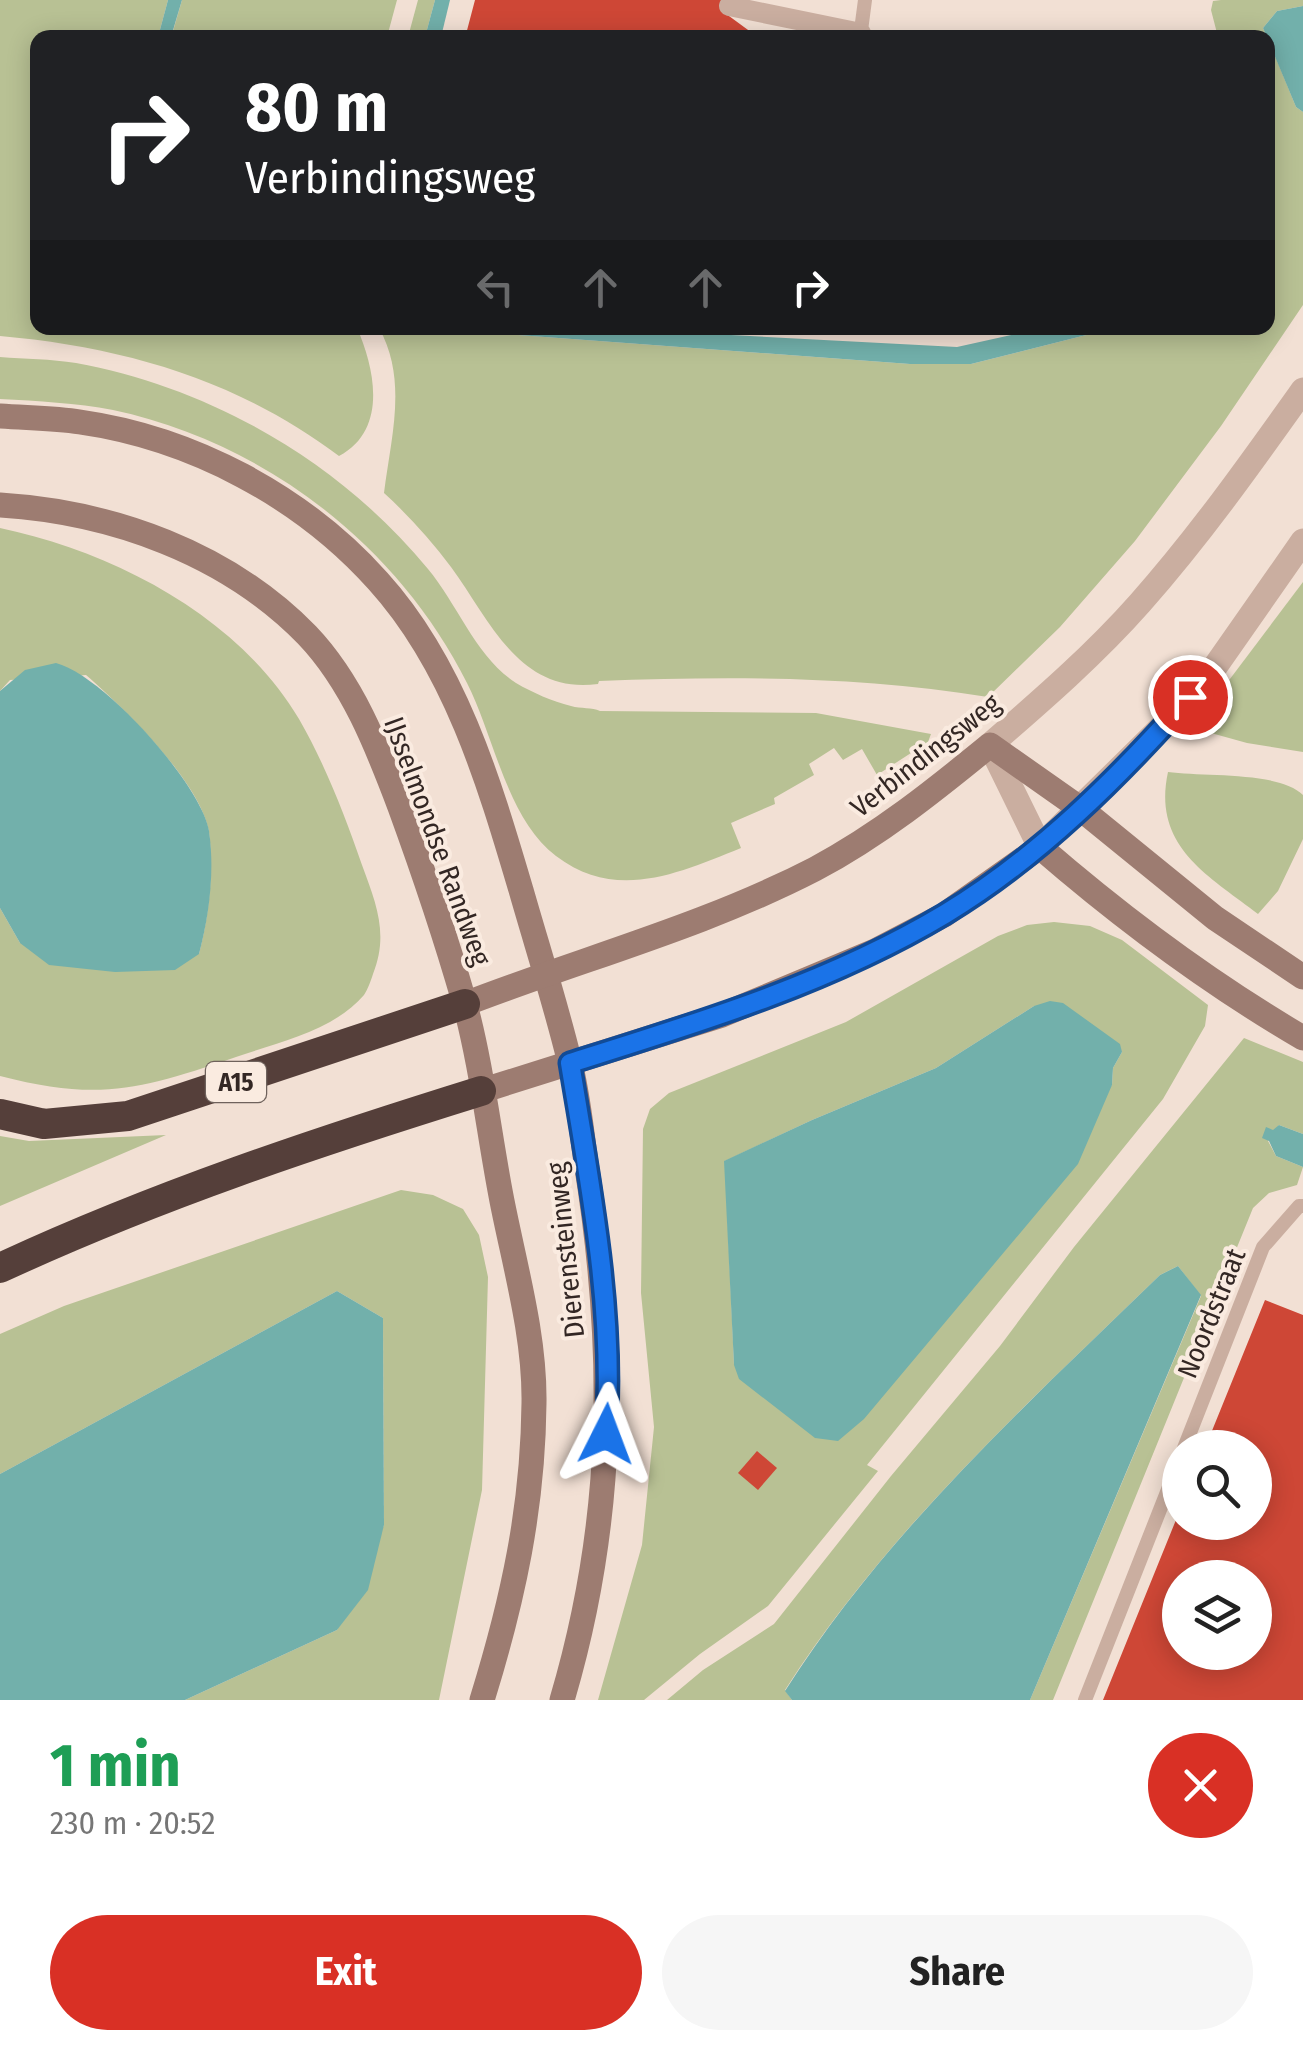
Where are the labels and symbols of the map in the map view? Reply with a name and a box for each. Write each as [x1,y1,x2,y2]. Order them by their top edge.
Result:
pin [1148,655,1233,740]
street label: Verbindingsweg [844,686,1007,824]
street label: IJsselmondse Randweg [377,712,498,971]
road number: A15 [206,1062,266,1102]
street label: Dierensteinweg [540,1160,591,1339]
street label: Noordstraat [1171,1243,1253,1383]
position arrow [554,1382,658,1486]

